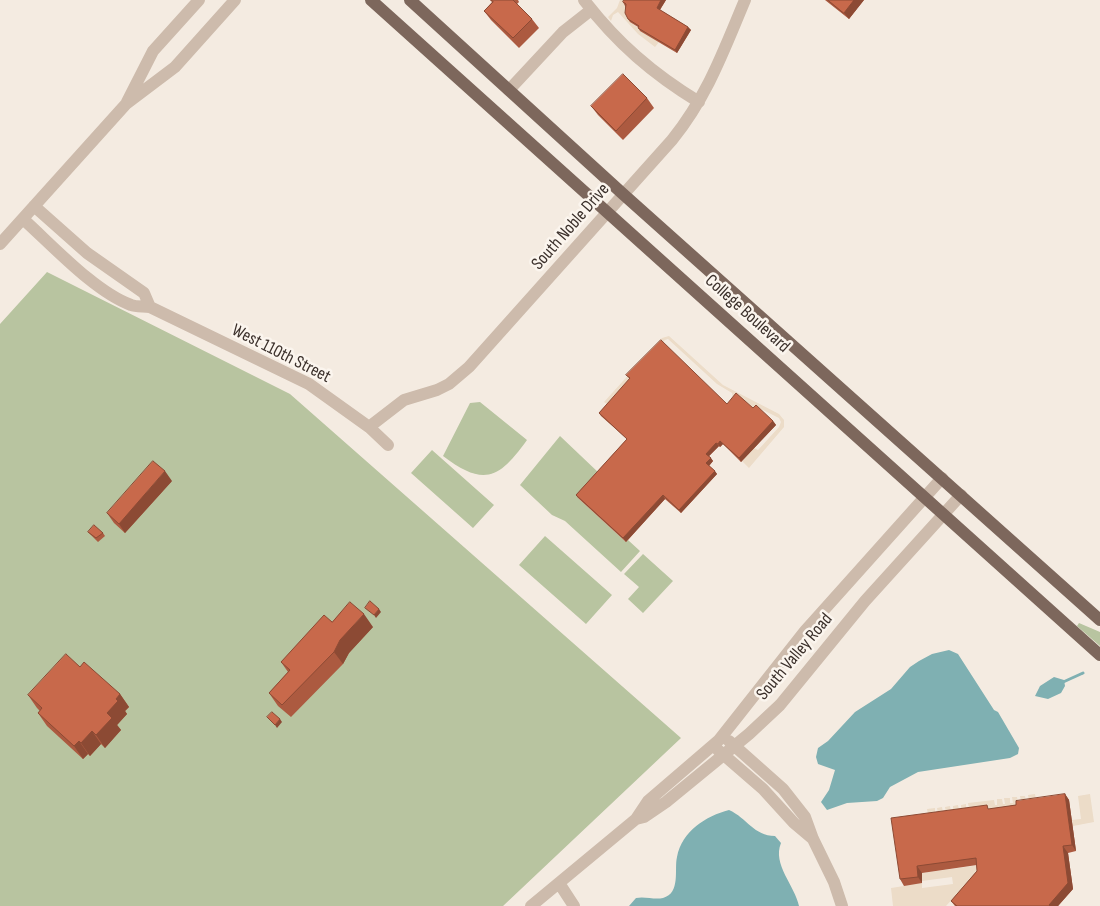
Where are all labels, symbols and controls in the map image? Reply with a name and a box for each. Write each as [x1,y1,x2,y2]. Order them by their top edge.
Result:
street label: South Noble Drive [528,179,614,275]
street label: College Boulevard [700,270,794,358]
street label: West 110th Street [228,320,334,388]
street label: South Valley Road [752,609,838,705]

